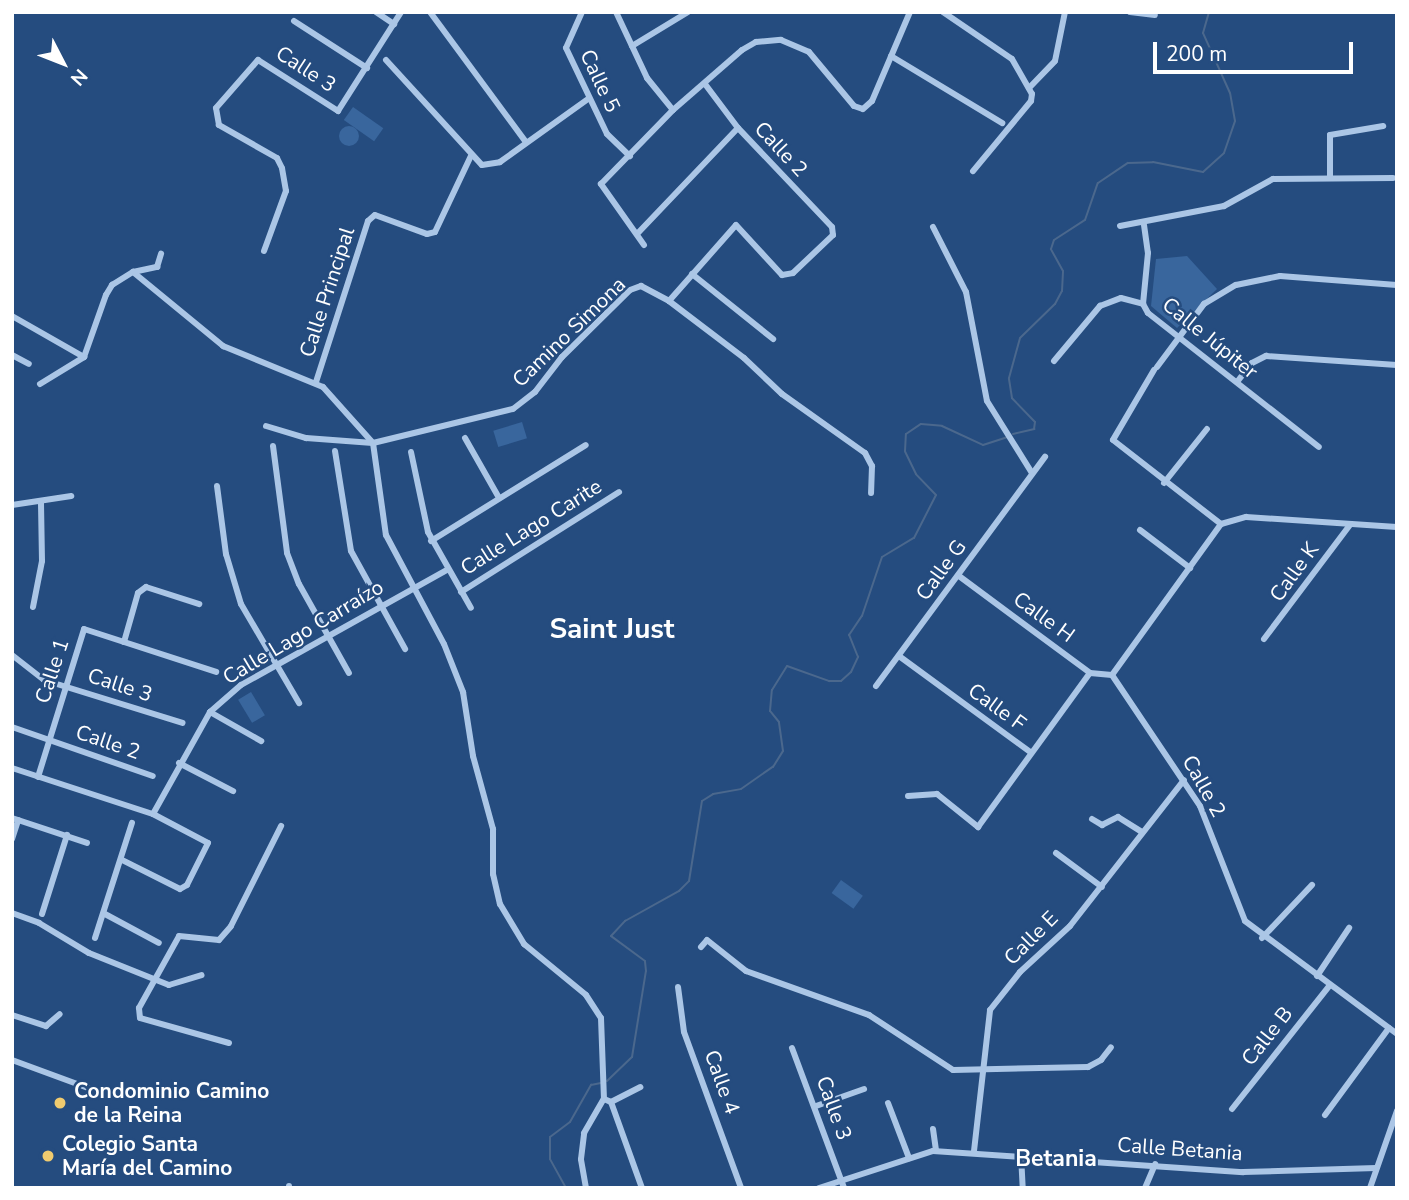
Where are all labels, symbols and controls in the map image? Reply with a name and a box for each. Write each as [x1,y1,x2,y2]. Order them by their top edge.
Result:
north arrow [28,28,98,98]
scale bar [1157,28,1356,72]
street label: Calle 3 [271,40,341,98]
text: 200 m [1166,40,1227,68]
street label: Calle 5 [575,46,625,116]
text: N [64,63,93,91]
street label: Calle 2 [749,116,813,182]
street label: Calle Principal [294,224,360,360]
street label: Camino Simona [507,272,631,392]
street label: Calle Júpiter [1157,292,1263,384]
street label: Calle Lago Carite [456,474,606,580]
street label: Calle G [911,535,971,605]
street label: Calle K [1264,538,1324,606]
street label: Calle Lago Carraízo [218,574,388,690]
street label: Calle H [1008,586,1080,648]
district label: Saint Just [549,612,675,646]
street label: Calle 1 [30,636,74,706]
street label: Calle 3 [85,663,155,707]
street label: Calle F [963,678,1031,736]
street label: Calle 2 [72,719,144,765]
street label: Calle 2 [1177,751,1231,821]
street label: Calle E [999,906,1063,970]
street label: Calle B [1236,1001,1298,1071]
street label: Calle 4 [699,1046,745,1118]
street label: Calle 3 [811,1072,857,1144]
place label: Condominio Camino de la Reina [74,1078,269,1128]
marker: Condominio Camino de la Reina [52,1095,68,1111]
place label: Colegio Santa María del Camino [62,1131,232,1181]
street label: Calle Betania [1116,1132,1244,1166]
district label: Betania [1015,1145,1097,1173]
marker: Colegio Santa María del Camino [40,1148,56,1164]

